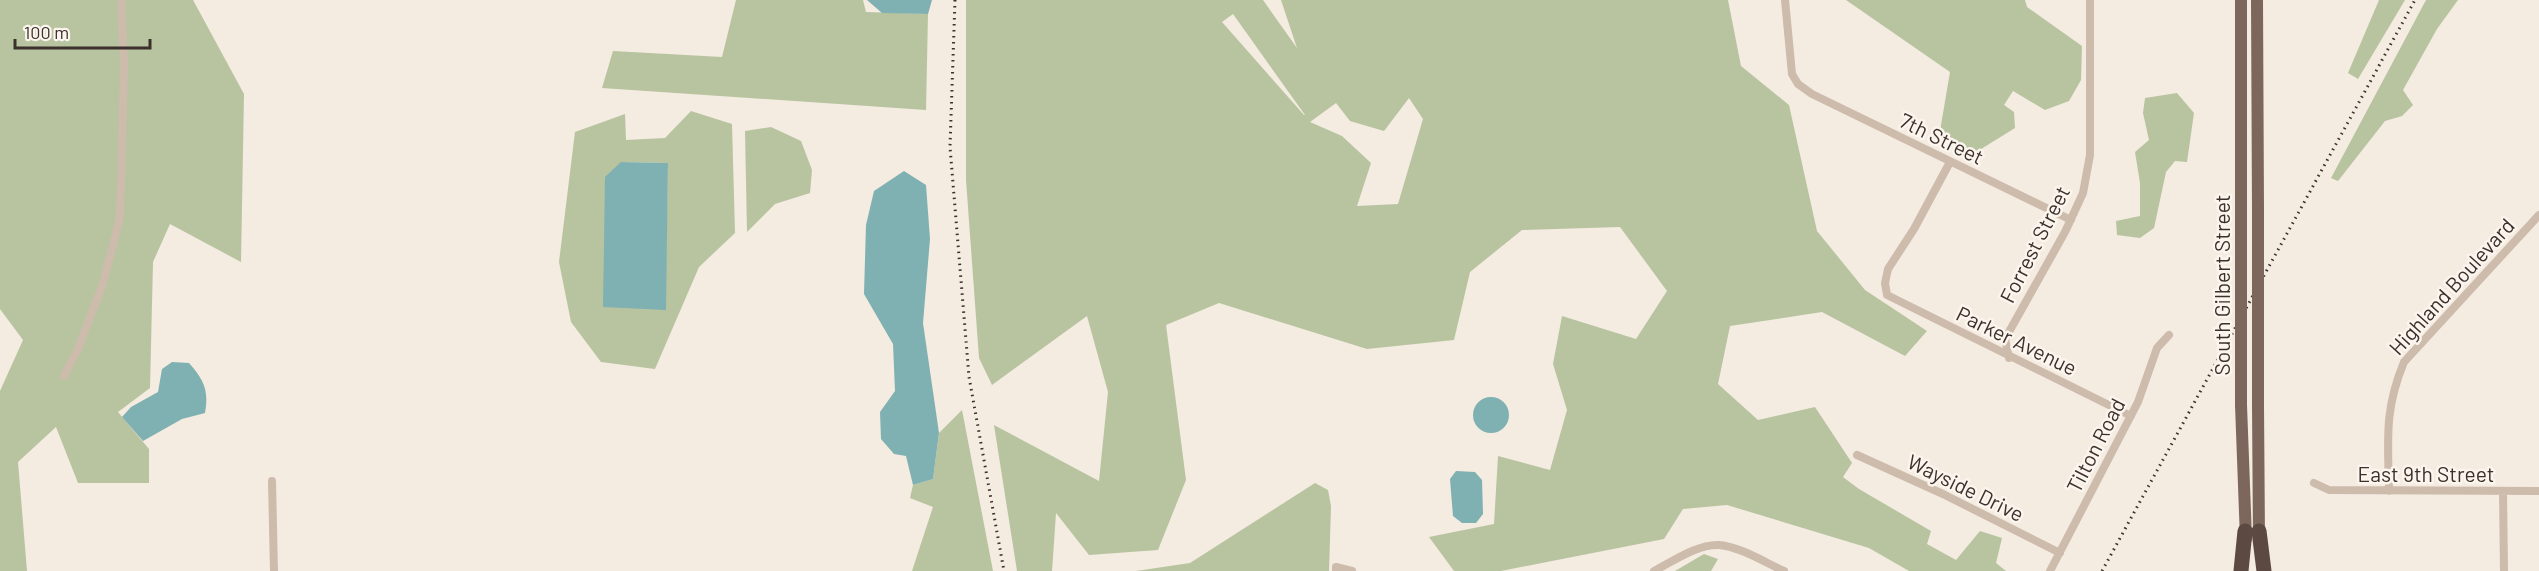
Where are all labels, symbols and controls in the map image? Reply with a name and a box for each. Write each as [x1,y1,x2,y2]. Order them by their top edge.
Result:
scale bar [15,12,150,50]
text: 100 m [24,21,69,43]
street label: 7th Street [1896,107,1988,169]
street label: Forrest Street [1994,181,2074,307]
street label: South Gilbert Street [2209,195,2234,375]
street label: Highland Boulevard [2383,213,2519,359]
street label: Parker Avenue [1953,300,2081,380]
street label: Tilton Road [2061,394,2129,496]
street label: Wayside Drive [1904,448,2028,526]
street label: East 9th Street [2358,461,2494,486]

